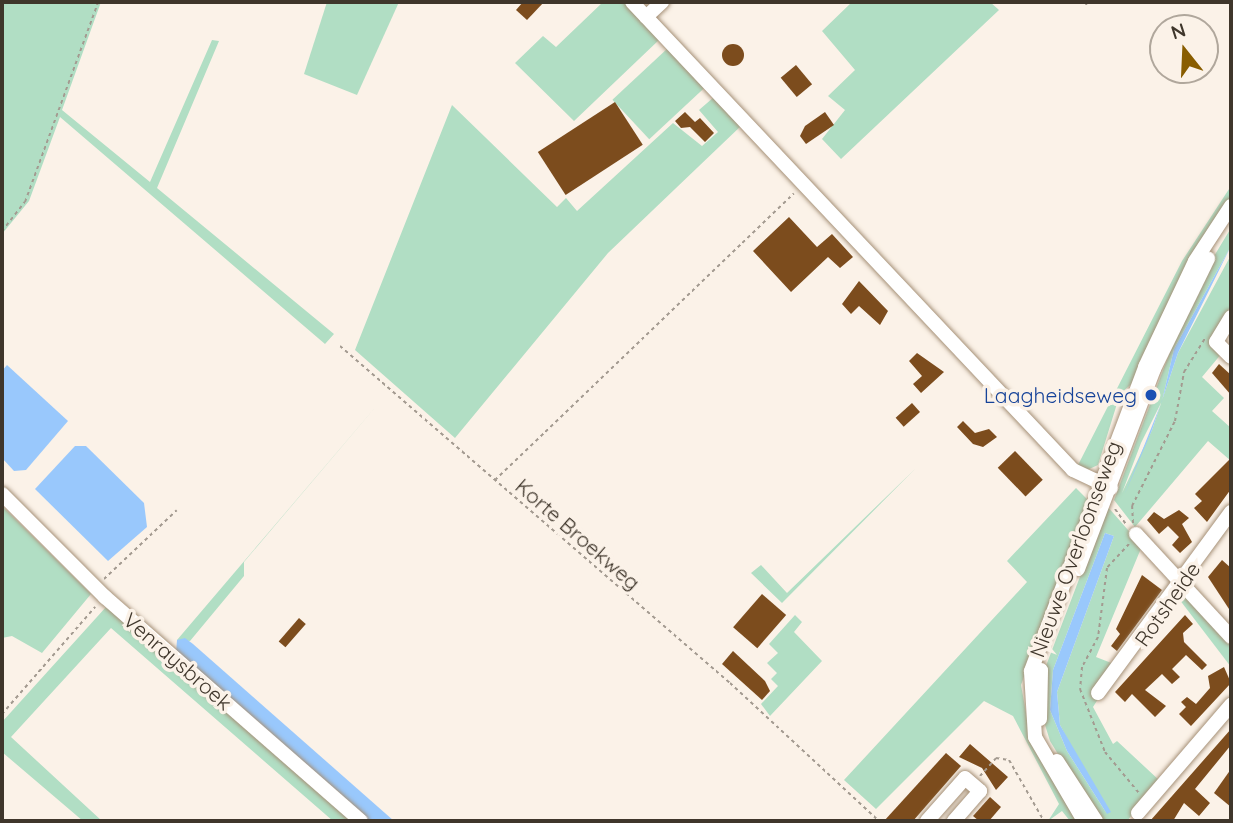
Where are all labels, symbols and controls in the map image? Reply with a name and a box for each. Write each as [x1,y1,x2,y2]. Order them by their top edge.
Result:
north arrow [1149,14,1219,84]
text: N [1168,17,1188,45]
place label: Laagheidseweg [984,382,1137,408]
marker: Laagheidseweg [1143,387,1159,403]
street label: Nieuwe Overloonseweg [1024,437,1126,661]
street label: Korte Broekweg [511,473,645,595]
street label: Rotsheide [1129,557,1205,651]
street label: Venraysbroek [119,607,237,715]

